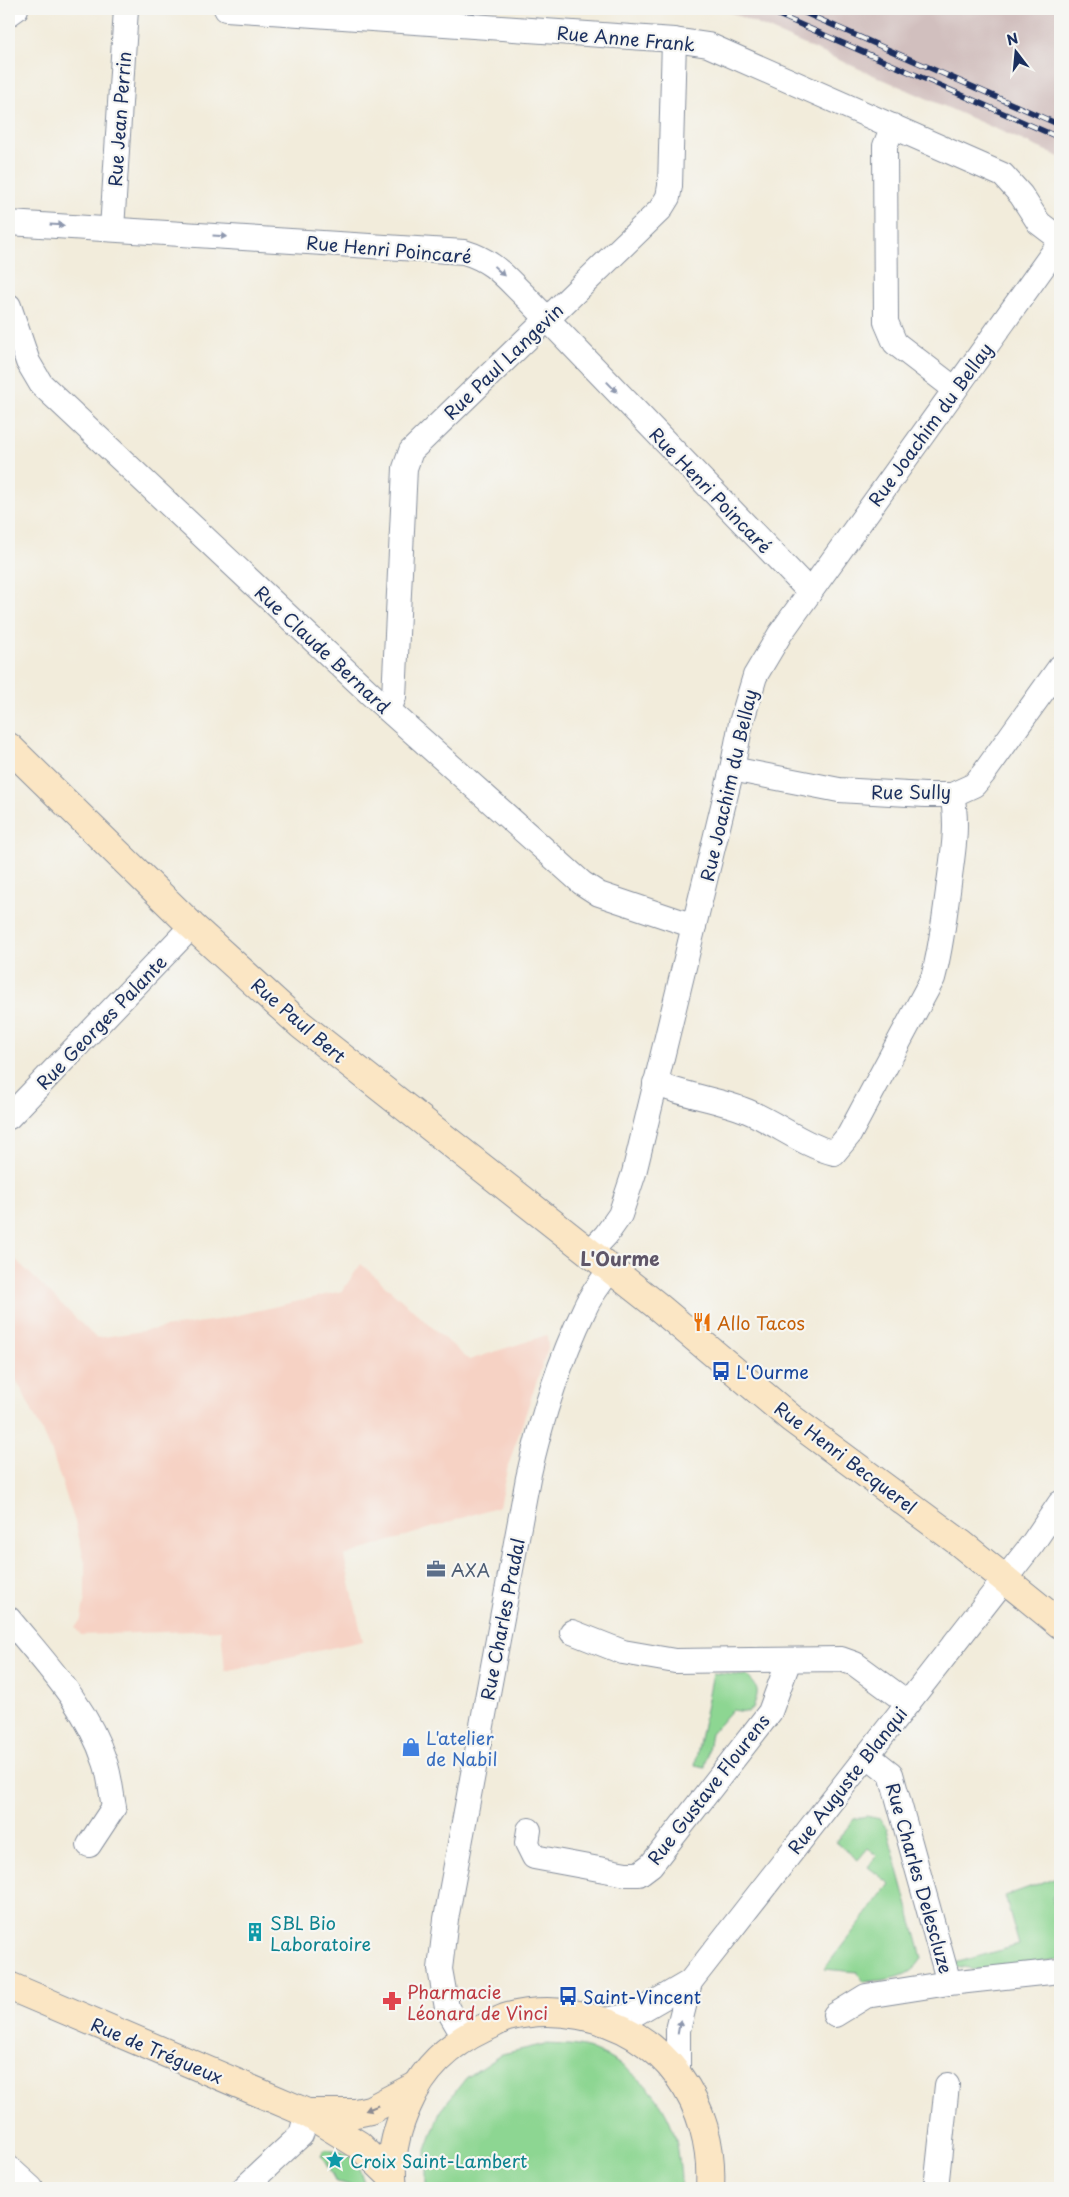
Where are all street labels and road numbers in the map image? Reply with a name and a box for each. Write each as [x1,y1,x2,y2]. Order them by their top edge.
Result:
street label: Rue Anne Frank [556,19,696,58]
street label: Rue Jean Perrin [101,50,137,188]
street label: Rue Henri Poincaré [305,228,473,270]
street label: Rue Paul Langevin [437,297,569,425]
street label: Rue Joachim du Bellay [861,337,999,511]
street label: Rue Henri Poincaré [644,421,778,559]
street label: Rue Claude Bernard [249,579,397,719]
street label: Rue Joachim du Bellay [693,686,763,884]
street label: Rue Sully [871,778,951,805]
street label: Rue Georges Palante [30,949,173,1095]
street label: Rue Paul Bert [246,971,352,1069]
street label: Rue Henri Becquerel [769,1394,923,1520]
street label: Rue Charles Pradal [473,1536,531,1702]
street label: Rue Auguste Blanqui [781,1701,913,1859]
street label: Rue Gustave Flourens [640,1708,776,1870]
street label: Rue Charles Delescluze [880,1779,960,1977]
street label: Rue de Trégueux [87,2010,227,2090]

